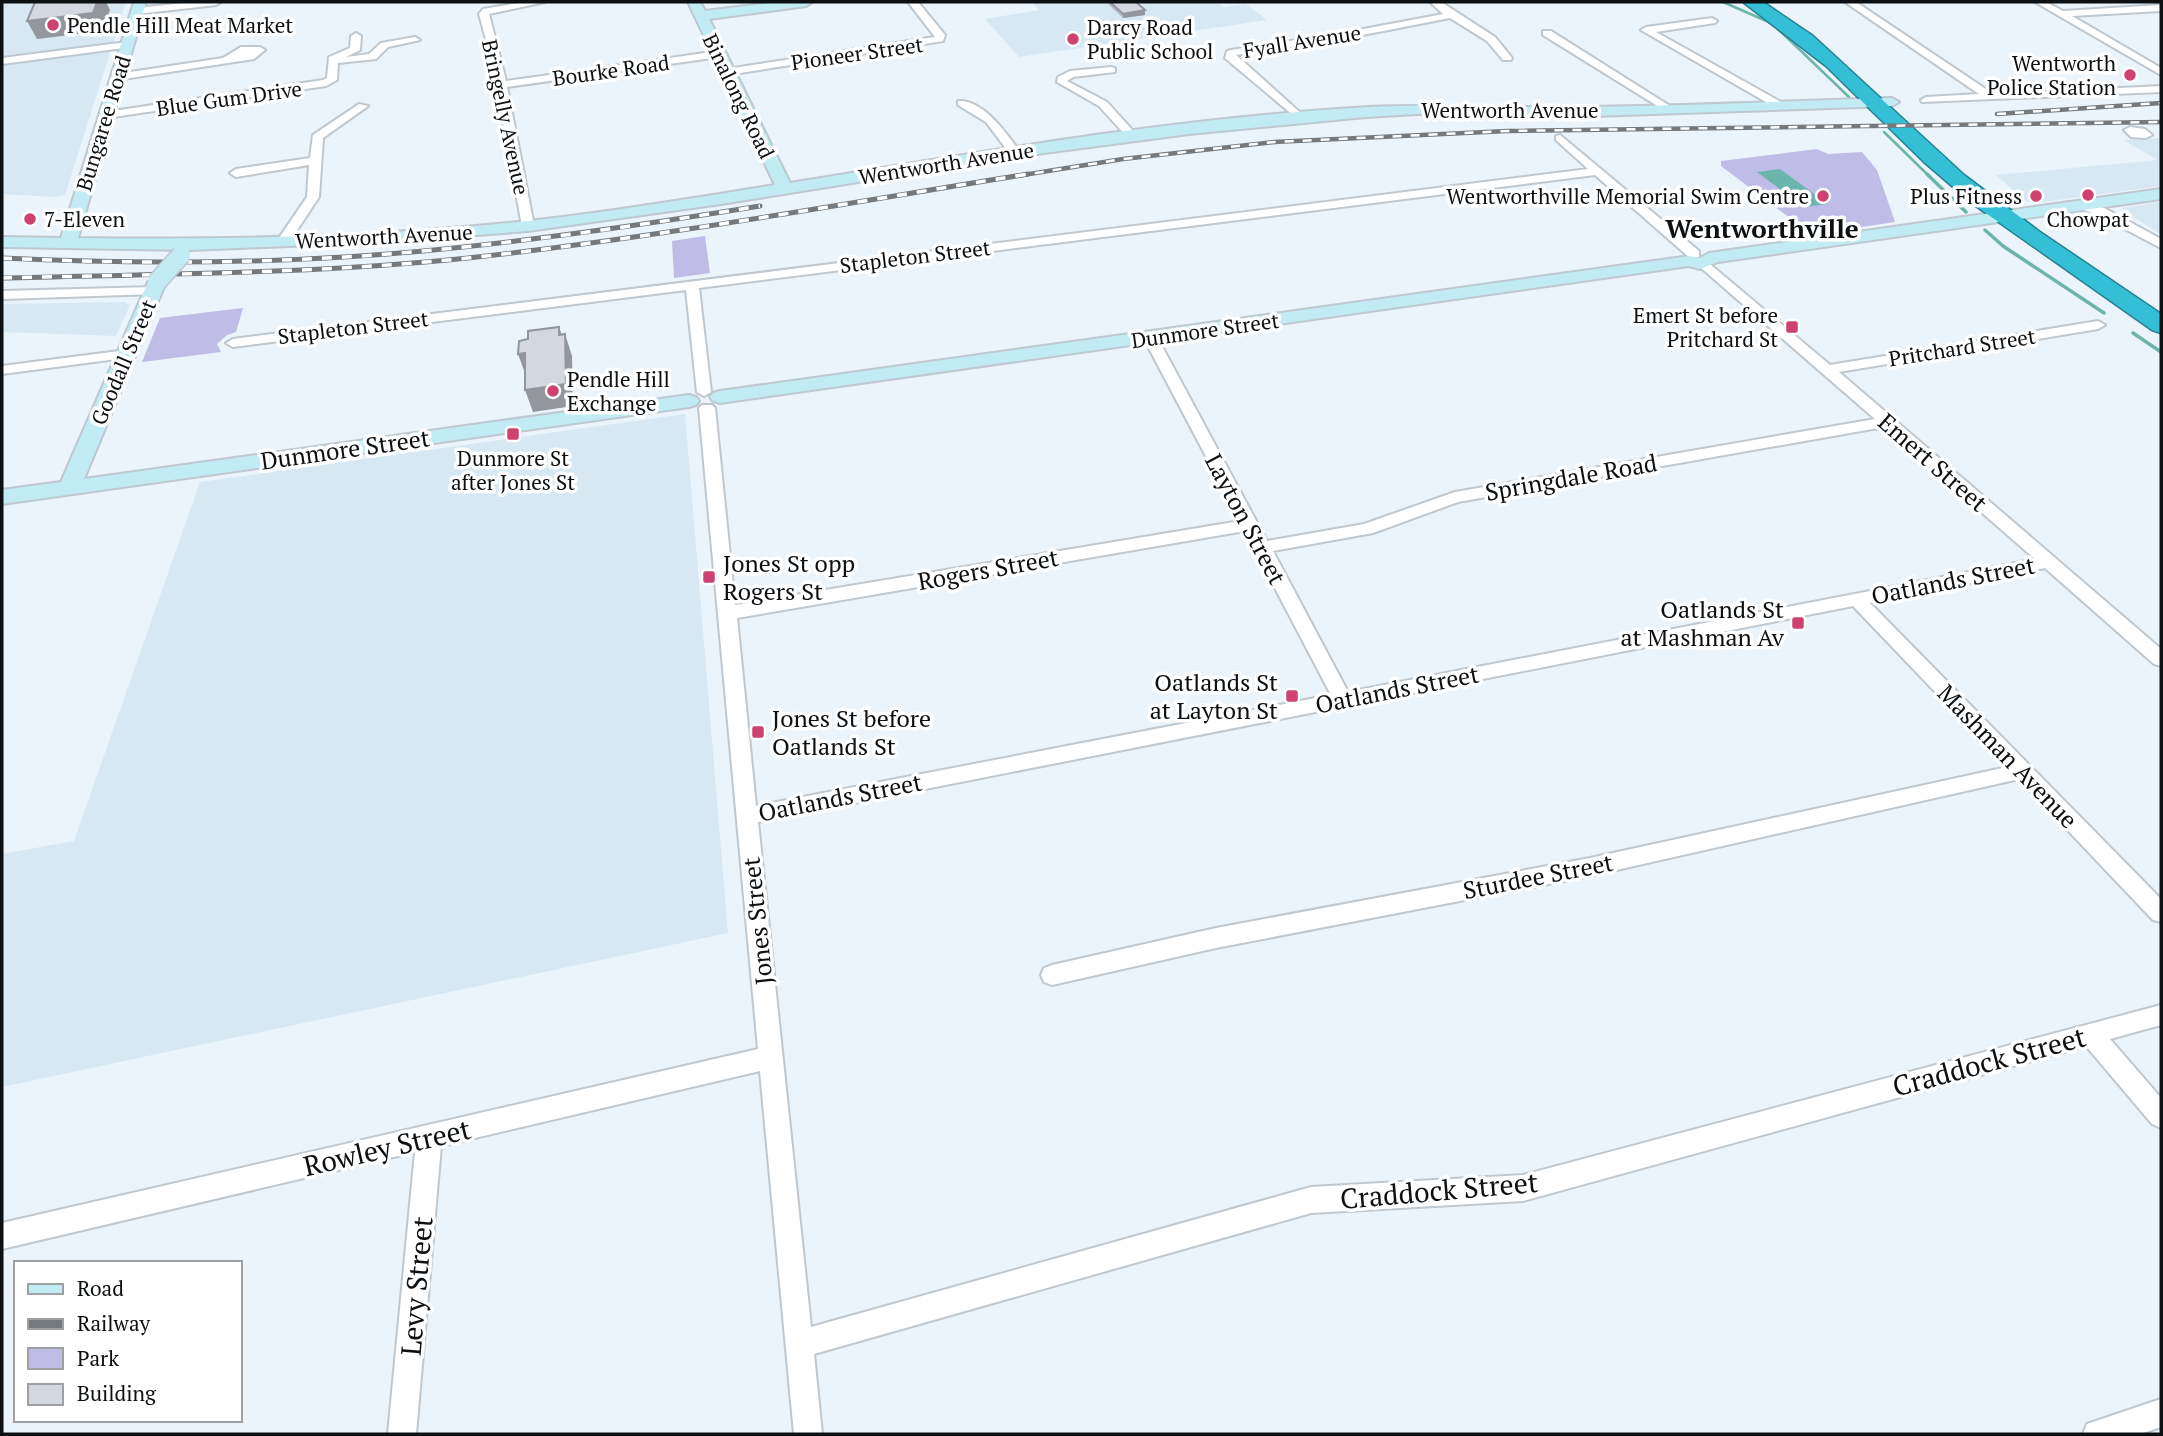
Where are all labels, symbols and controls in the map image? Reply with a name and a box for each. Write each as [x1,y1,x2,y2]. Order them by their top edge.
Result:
place label: Pendle Hill Meat Market [67,11,293,39]
place label: Darcy Road Public School [1087,13,1213,65]
marker: Pendle Hill Meat Market [45,17,61,33]
street label: Fyall Avenue [1241,18,1363,64]
street label: Binalong Road [697,29,781,163]
street label: Pioneer Street [789,30,925,76]
marker: Darcy Road Public School [1065,31,1081,47]
street label: Bringelly Avenue [476,37,536,197]
street label: Bourke Road [551,48,672,92]
place label: Wentworth Police Station [1987,49,2117,101]
street label: Bungaree Road [69,52,137,194]
marker: Wentworth Police Station [2122,67,2138,83]
street label: Blue Gum Drive [154,74,304,122]
street label: Wentworth Avenue [1421,96,1599,124]
street label: Wentworth Avenue [856,135,1036,191]
place label: Wentworthville Memorial Swim Centre [1446,182,1809,210]
place label: Plus Fitness [1910,182,2022,210]
marker: Chowpat [2080,187,2096,203]
marker: Wentworthville Memorial Swim Centre [1815,188,1831,204]
marker: Plus Fitness [2028,188,2044,204]
place label: 7-Eleven [44,205,126,233]
place label: Chowpat [2047,205,2130,233]
marker: 7-Eleven [22,211,38,227]
district label: Wentworthville [1665,211,1859,245]
street label: Wentworth Avenue [295,217,473,255]
street label: Stapleton Street [838,233,992,279]
street label: Goodall Street [84,295,162,429]
place label: Emert St before Pritchard St [1633,301,1778,353]
street label: Stapleton Street [276,304,430,350]
street label: Dunmore Street [1129,306,1281,354]
marker: Emert St before Pritchard St [1784,319,1800,335]
street label: Pritchard Street [1887,322,2038,372]
place label: Pendle Hill Exchange [567,365,670,417]
marker: Pendle Hill Exchange [545,383,561,399]
street label: Emert Street [1872,406,1994,518]
street label: Dunmore Street [259,421,432,477]
marker: Dunmore St after Jones St [505,426,521,442]
place label: Dunmore St after Jones St [451,444,575,496]
street label: Springdale Road [1483,446,1659,508]
street label: Layton Street [1198,448,1294,590]
street label: Rogers Street [915,541,1061,597]
place label: Jones St opp Rogers St [723,547,855,607]
street label: Oatlands Street [1868,548,2038,612]
marker: Jones St opp Rogers St [701,569,717,585]
place label: Oatlands St at Mashman Av [1620,593,1785,653]
marker: Oatlands St at Mashman Av [1790,615,1806,631]
street label: Oatlands Street [1312,657,1482,721]
place label: Oatlands St at Layton St [1150,666,1278,726]
street label: Mashman Avenue [1931,677,2085,835]
marker: Oatlands St at Layton St [1284,688,1300,704]
place label: Jones St before Oatlands St [772,702,931,762]
marker: Jones St before Oatlands St [750,724,766,740]
street label: Oatlands Street [755,765,925,829]
street label: Sturdee Street [1460,846,1616,906]
street label: Jones Street [734,856,780,986]
street label: Craddock Street [1888,1017,2090,1105]
street label: Rowley Street [300,1110,475,1184]
street label: Craddock Street [1339,1163,1540,1217]
street label: Levy Street [391,1214,441,1357]
legend [14,1261,242,1422]
text: Road [77,1274,124,1302]
text: Railway [77,1309,151,1337]
text: Park [77,1344,119,1372]
text: Building [77,1379,157,1407]

